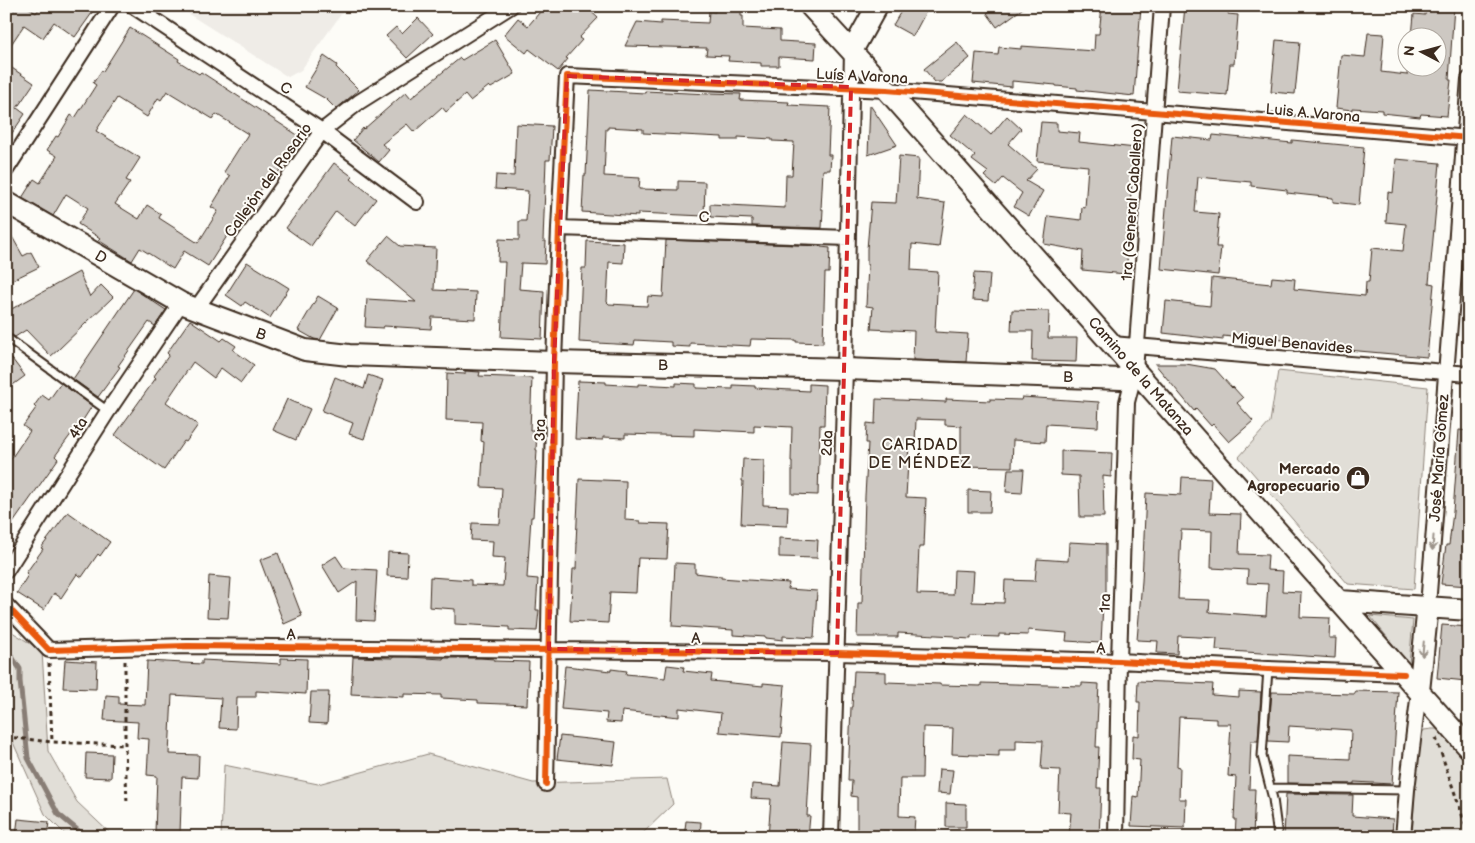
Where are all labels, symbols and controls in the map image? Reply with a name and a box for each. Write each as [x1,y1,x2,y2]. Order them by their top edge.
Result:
north arrow [1398,28,1448,78]
text: N [1401,45,1419,57]
street label: Luís A Varona [816,65,908,88]
street label: C [276,78,296,99]
street label: Luis A. Varona [1265,100,1361,127]
street label: Callejón del Rosario [221,119,316,241]
street label: 1ra (General Caballero) [1118,122,1147,282]
street label: C [698,208,710,227]
street label: D [91,246,110,268]
street label: Camino de la Matanza [1084,313,1197,440]
street label: B [253,324,269,345]
street label: Miguel Benavides [1231,329,1354,358]
street label: B [658,356,668,375]
street label: B [1063,368,1073,387]
street label: José María Gómez [1426,393,1453,522]
street label: 4ta [65,414,92,443]
street label: 3ra [531,418,550,442]
street label: 2da [818,430,837,456]
district label: CARIDAD DE MÉNDEZ [868,436,972,473]
place label: Mercado Agropecuario [1246,460,1340,496]
shop icon: Mercado Agropecuario [1345,465,1371,491]
one-way arrow [1428,535,1437,551]
street label: 1ra [1096,593,1115,613]
street label: A [286,625,296,644]
street label: A [691,629,702,648]
street label: A [1096,639,1107,658]
one-way arrow [1418,641,1428,657]

